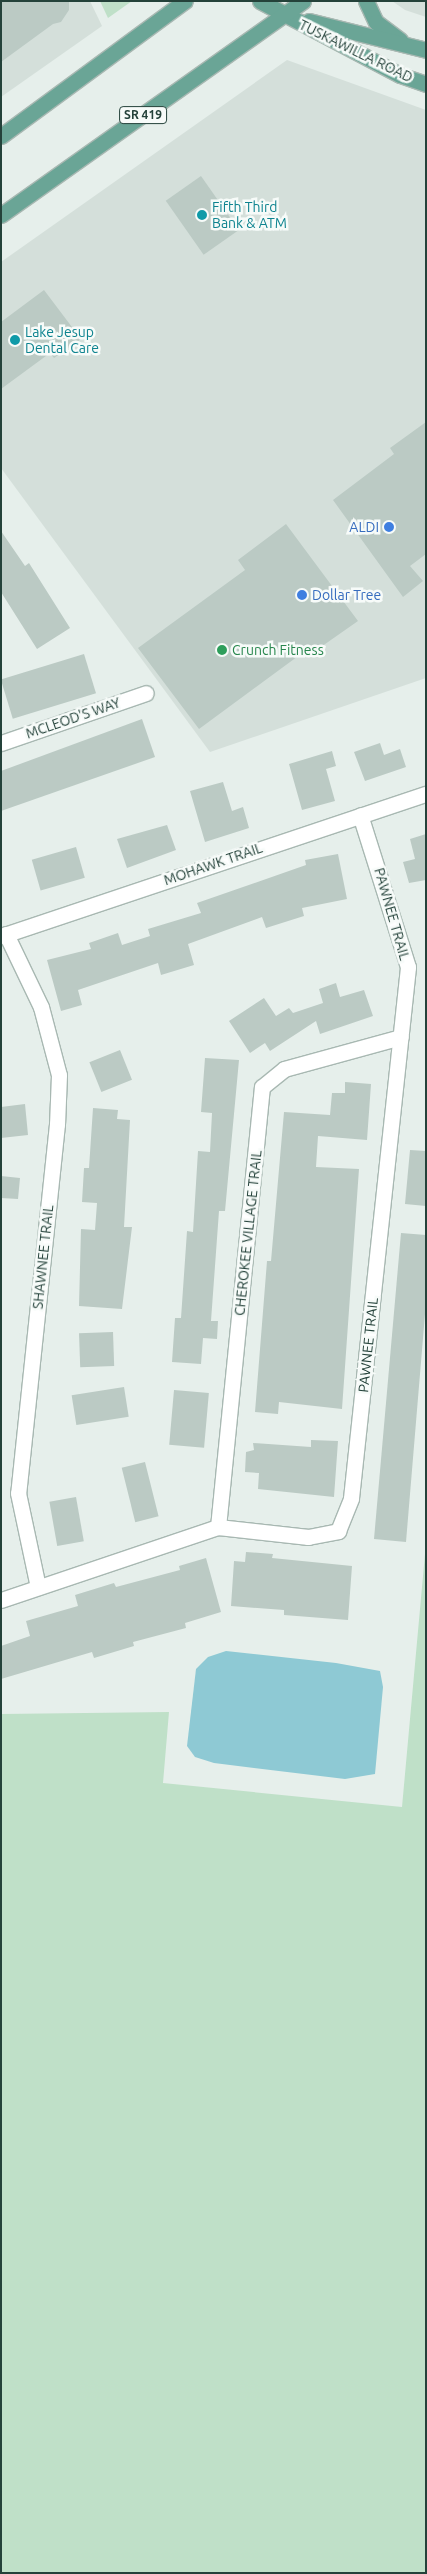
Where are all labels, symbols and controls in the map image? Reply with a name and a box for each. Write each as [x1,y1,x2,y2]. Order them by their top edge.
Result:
street label: TUSKAWILLA ROAD [296,16,416,86]
road number: SR 419 [118,106,168,124]
place label: Fifth Third Bank & ATM [212,199,287,232]
marker: Fifth Third Bank & ATM [196,209,208,221]
place label: Lake Jesup Dental Care [25,324,99,357]
marker: Lake Jesup Dental Care [9,334,21,346]
place label: ALDI [349,519,379,535]
marker: ALDI [383,521,395,533]
place label: Dollar Tree [312,587,381,603]
marker: Dollar Tree [296,589,308,601]
place label: Crunch Fitness [232,642,324,658]
marker: Crunch Fitness [216,644,228,656]
street label: MCLEOD'S WAY [23,694,123,742]
street label: MOHAWK TRAIL [162,839,264,889]
street label: PAWNEE TRAIL [371,866,413,962]
street label: CHEROKEE VILLAGE TRAIL [231,1149,265,1317]
street label: SHAWNEE TRAIL [29,1204,57,1310]
street label: PAWNEE TRAIL [355,1297,381,1393]

